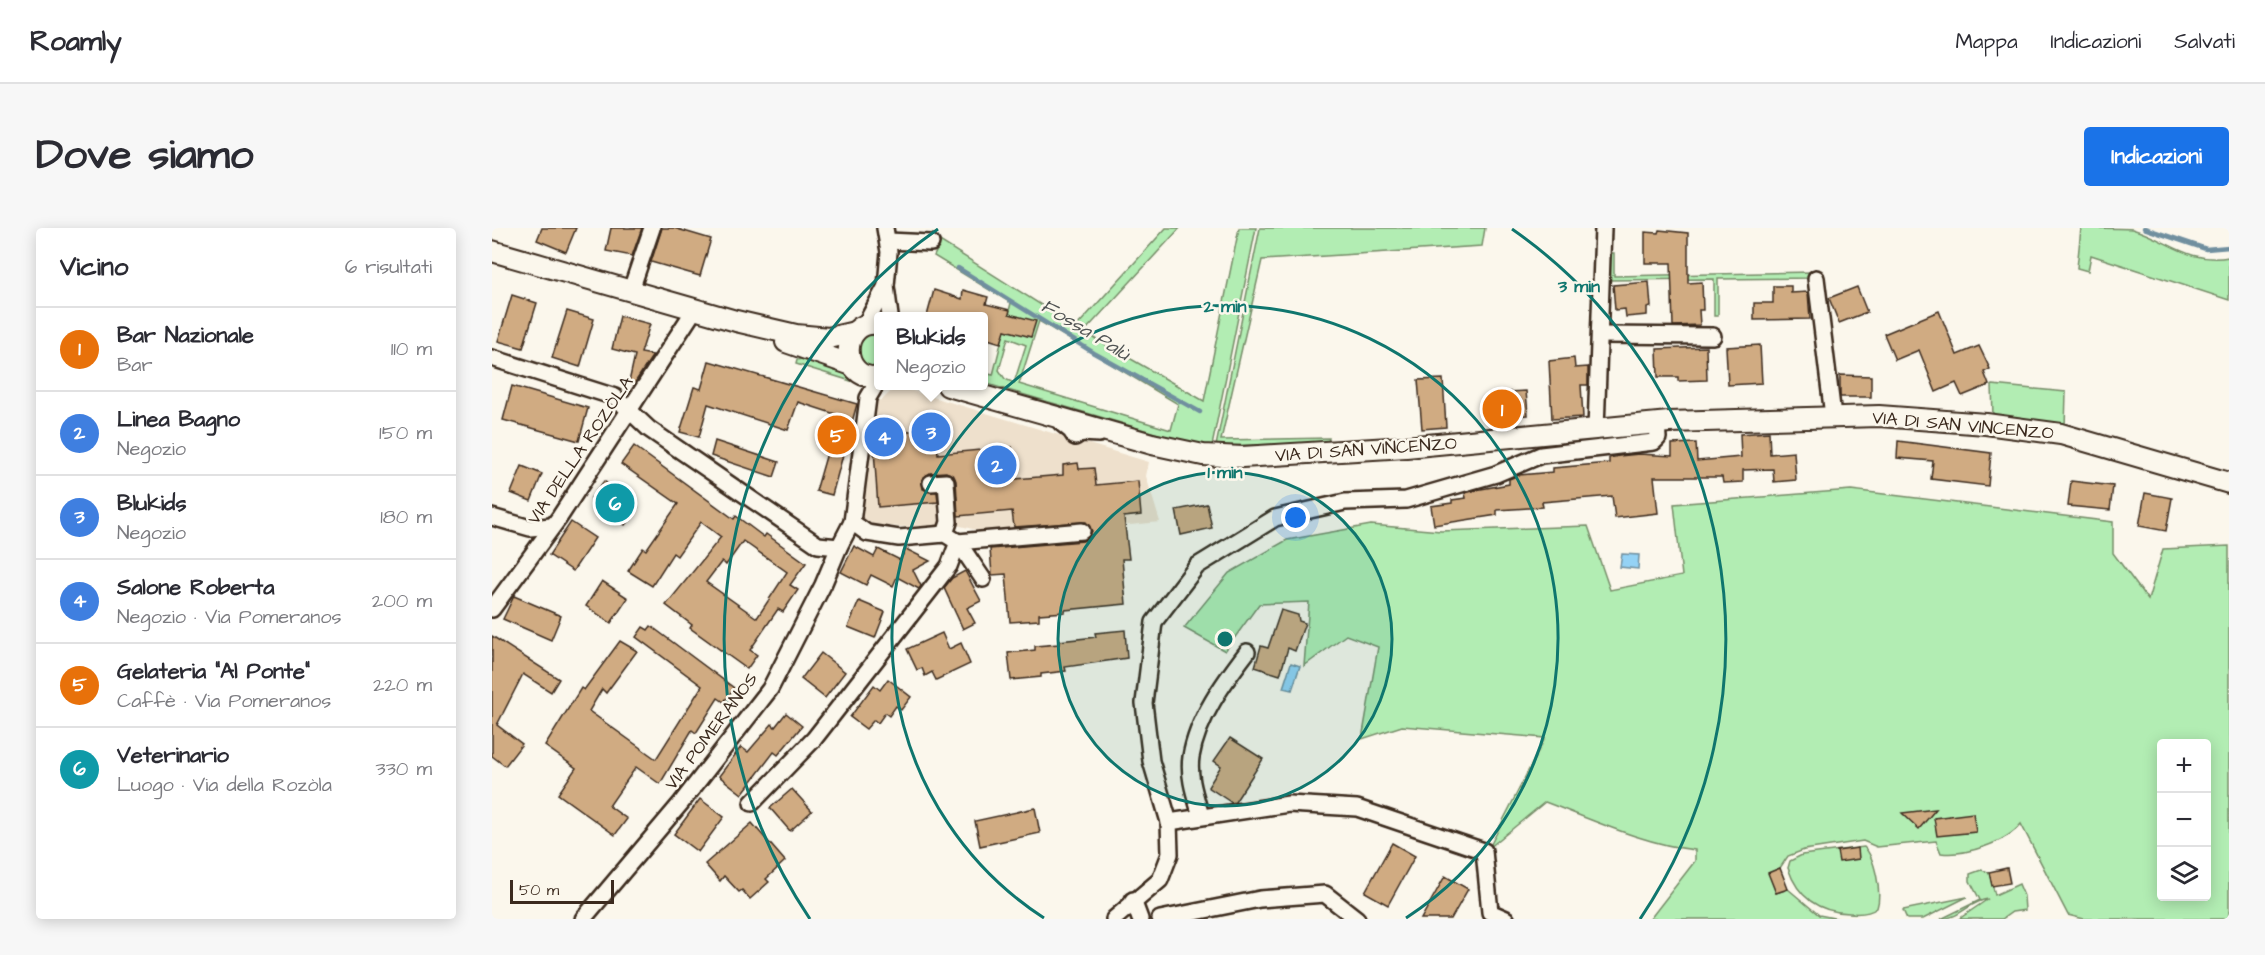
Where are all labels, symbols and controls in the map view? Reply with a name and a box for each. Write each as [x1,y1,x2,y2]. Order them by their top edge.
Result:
text: Roamly [30,22,122,61]
text: Mappa [1955,27,2018,56]
text: Indicazioni [2051,27,2141,56]
text: Salvati [2174,27,2235,56]
text: Dove siamo [36,127,253,185]
button: Indicazioni [2084,127,2229,186]
text: Vicino [60,249,128,285]
text: 6 risultati [345,253,432,281]
text: 3 min [1557,274,1600,299]
water label: Fossa Palù [1036,292,1137,368]
text: 2 min [1202,294,1247,319]
popup [874,312,988,390]
text: Bar Nazionale [117,320,254,351]
text: Blukids [896,322,966,353]
text: 1 [78,335,81,363]
text: 110 m [391,335,432,363]
text: Bar [117,351,152,379]
text: Negozio [896,353,965,381]
street label: VIA DELLA ROZÒLA [521,371,640,529]
pin: 1 [1482,386,1522,432]
text: Linea Bagno [117,404,240,435]
street label: VIA DI SAN VINCENZO [1871,405,2055,446]
pin: 3 [912,410,950,454]
pin: 5 [818,412,856,458]
pin: 4 [864,414,904,460]
text: 2 [74,419,85,447]
text: 150 m [379,419,432,447]
street label: VIA DI SAN VINCENZO [1274,431,1458,468]
text: Negozio [117,435,186,463]
pin: 2 [978,442,1016,488]
text: 1 min [1207,460,1243,485]
pin: 6 [596,480,634,526]
text: Blukids [117,488,186,519]
text: 3 [74,503,85,531]
text: 180 m [380,503,432,531]
your location [1281,503,1310,532]
text: Negozio [117,519,186,547]
text: Salone Roberta [117,572,274,603]
text: 4 [73,587,86,615]
text: 200 m [372,587,432,615]
text: Negozio · Via Pomeranos [117,603,342,631]
centre of rings [1215,629,1235,649]
text: Gelateria "Al Ponte" [117,656,310,687]
street label: VIA POMERANOS [659,667,764,795]
text: 5 [72,671,87,699]
text: 220 m [373,671,432,699]
text: Caffè · Via Pomeranos [117,687,331,715]
map controls [2157,739,2211,901]
button: + [2157,739,2211,793]
text: Veterinario [117,740,229,771]
text: 6 [73,755,86,783]
text: 330 m [375,755,432,783]
text: Luogo · Via della Rozòla [117,771,332,799]
button: − [2157,793,2211,847]
button: layers [2157,847,2211,901]
scale bar [510,877,614,904]
text: 50 m [519,879,559,901]

